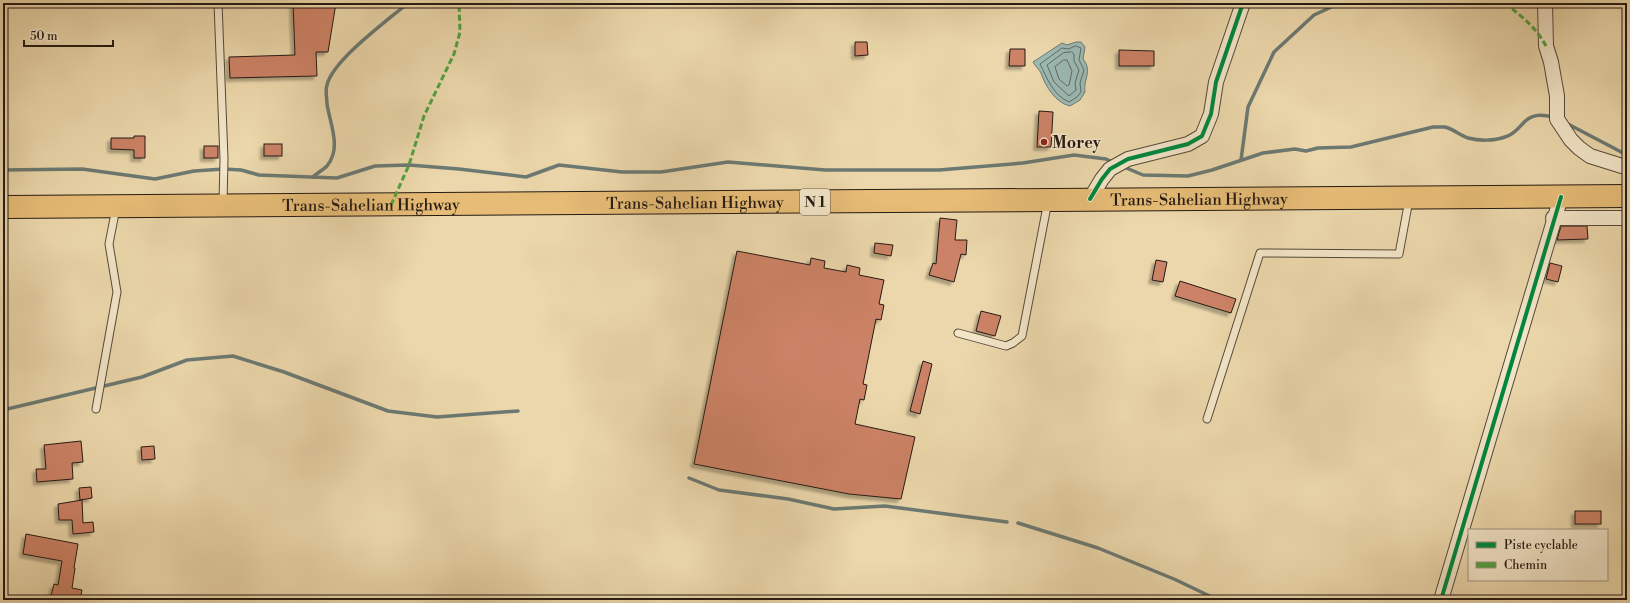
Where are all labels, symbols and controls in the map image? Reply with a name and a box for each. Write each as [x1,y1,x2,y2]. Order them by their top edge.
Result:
scale bar [24,22,113,48]
text: 50 m [30,29,58,44]
place label: Morey [1052,133,1102,153]
marker: Morey [1039,137,1049,147]
road number: N 1 [800,189,830,215]
street label: Trans-Sahelian Highway [1110,189,1288,211]
street label: Trans-Sahelian Highway [606,193,784,214]
street label: Trans-Sahelian Highway [282,195,460,216]
legend [1468,529,1608,581]
text: Piste cyclable [1504,538,1578,553]
text: Chemin [1504,558,1547,573]

